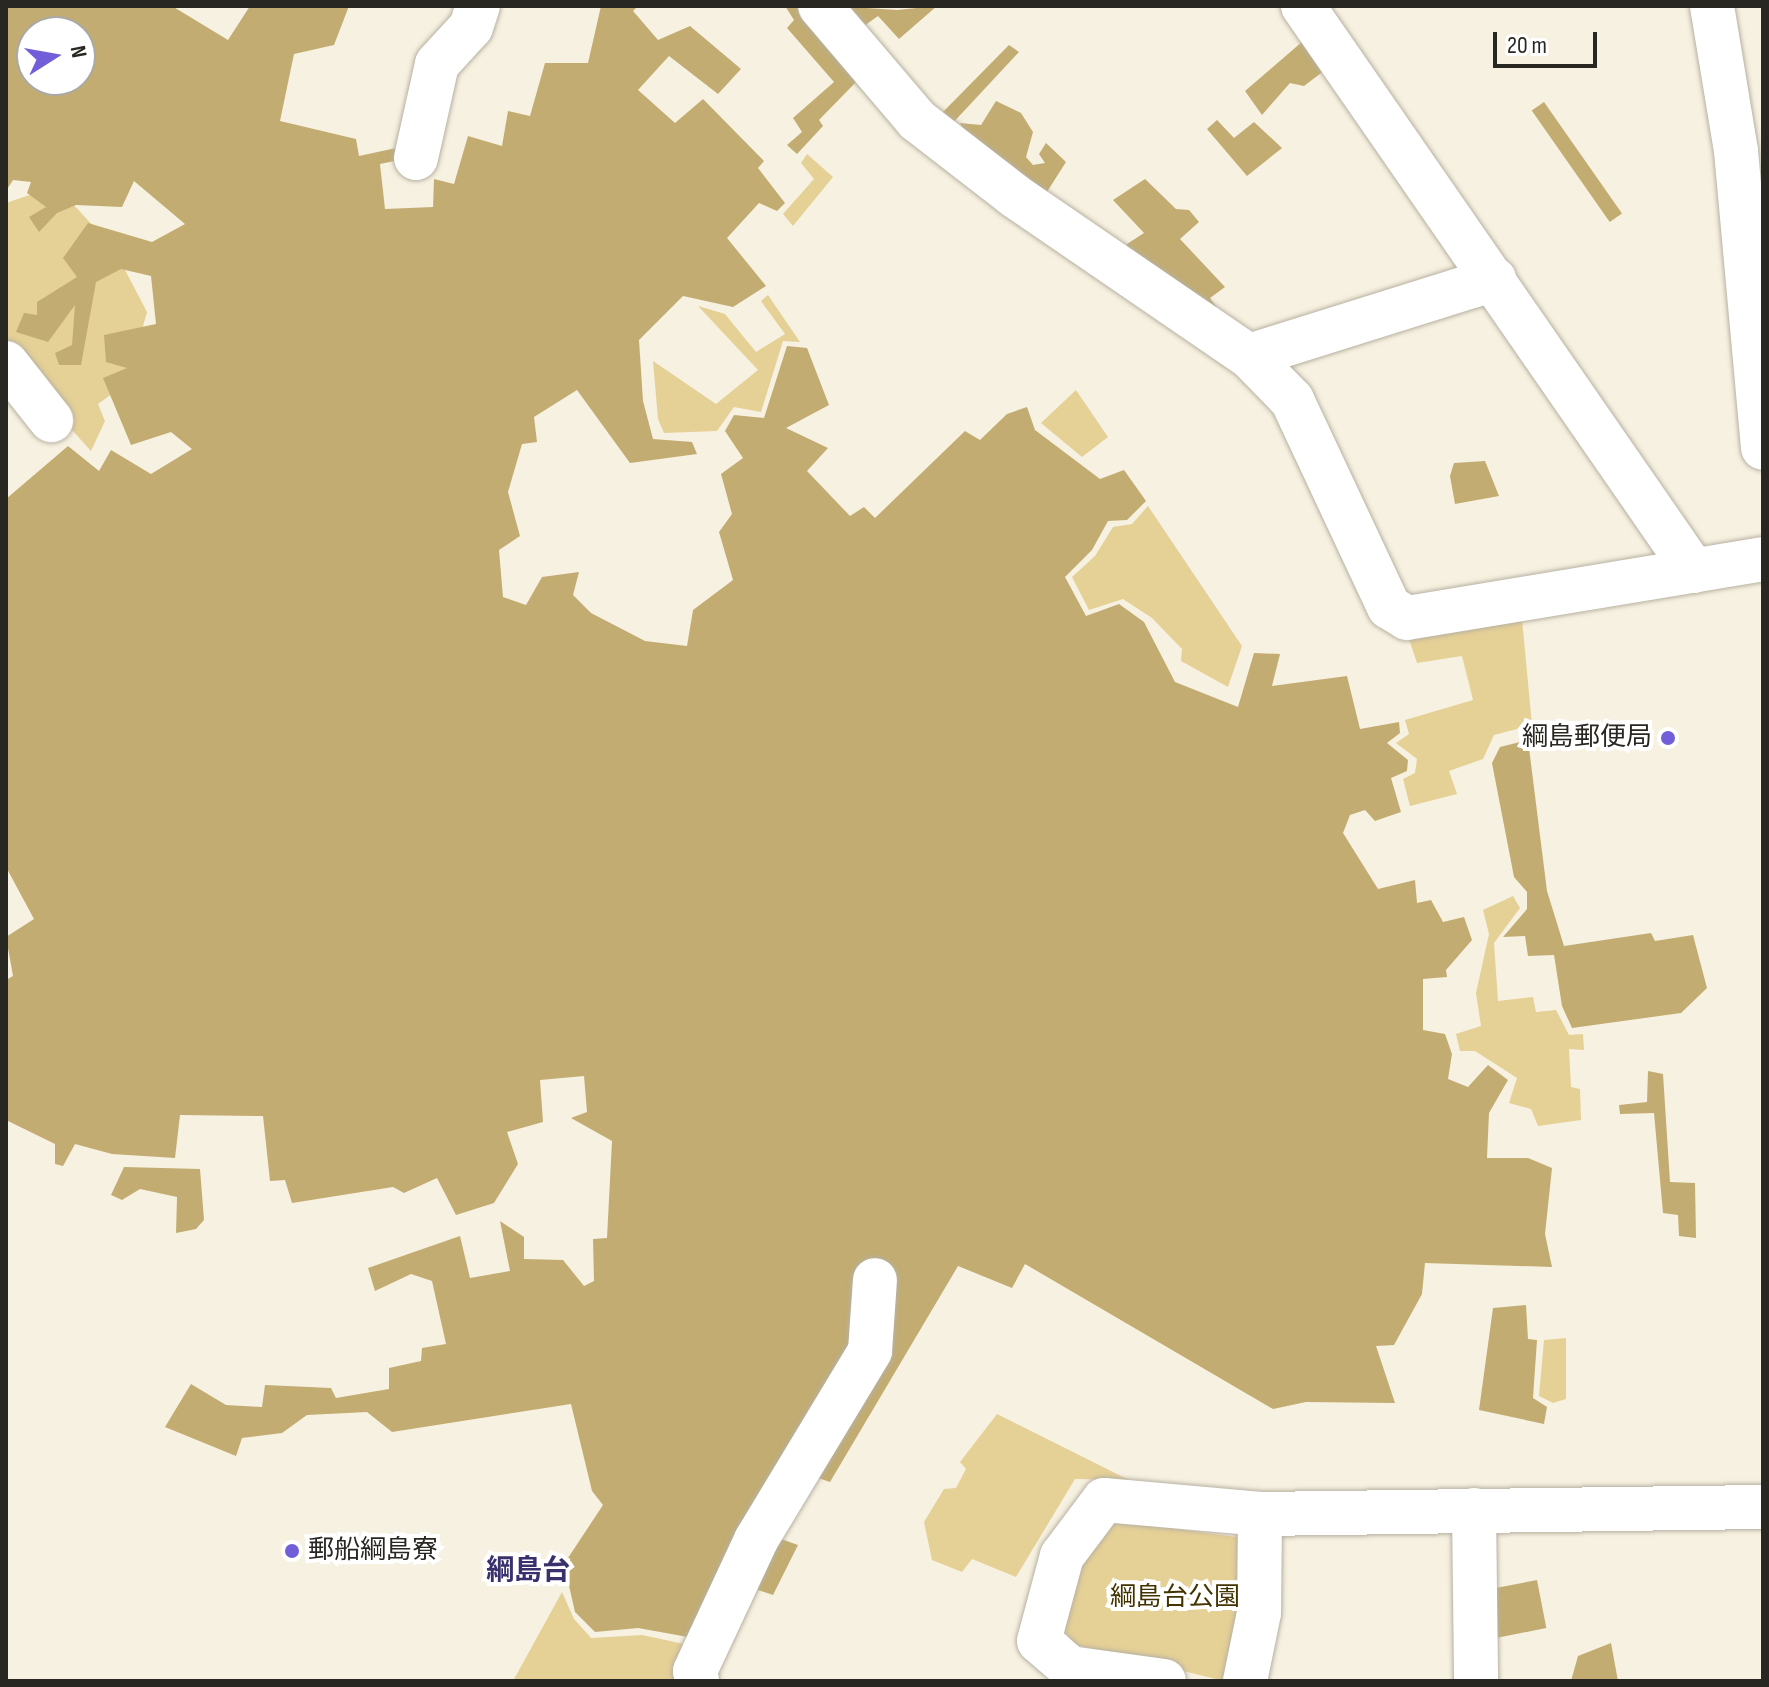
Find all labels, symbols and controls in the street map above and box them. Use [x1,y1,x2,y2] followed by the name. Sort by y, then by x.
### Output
[16,16,96,96] north arrow
[1497,16,1601,66] scale bar
[1507,31,1547,60] text: 20 m
[64,43,92,60] text: N
[1522,722,1652,754] place label: 綱島郵便局
[1659,729,1677,747] marker: 綱島郵便局
[308,1535,438,1567] place label: 郵船綱島寮
[283,1542,301,1560] marker: 郵船綱島寮
[486,1554,570,1588] district label: 綱島台
[1110,1582,1240,1614] park label: 綱島台公園

